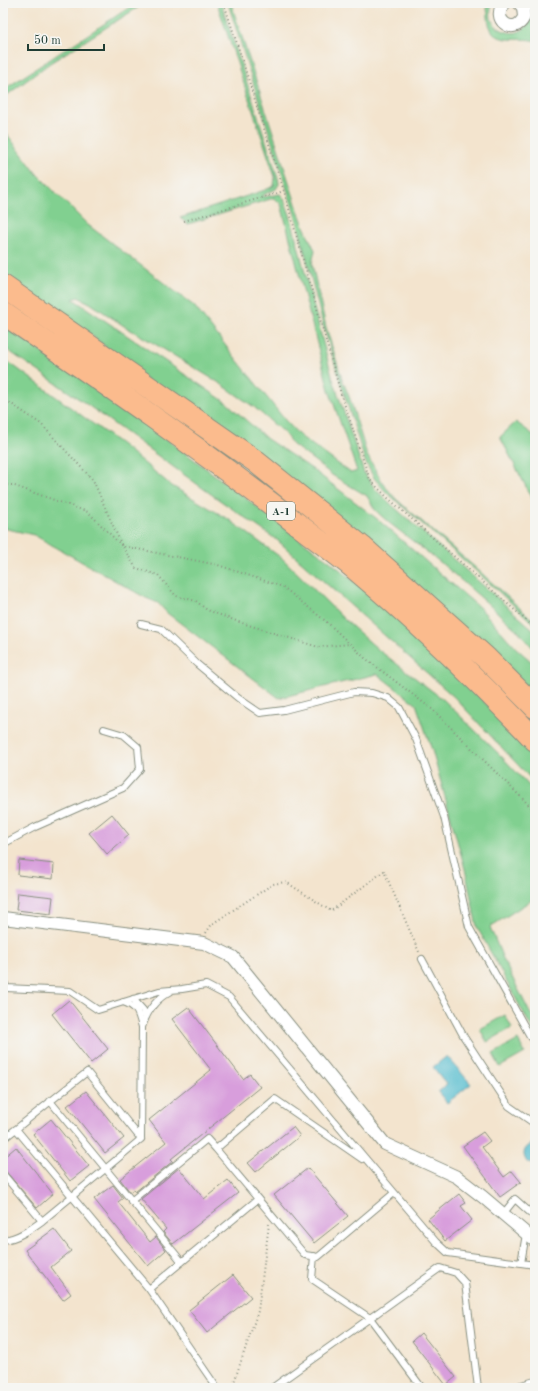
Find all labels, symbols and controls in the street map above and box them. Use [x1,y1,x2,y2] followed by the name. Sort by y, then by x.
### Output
[28,26,104,52] scale bar
[34,34,61,47] text: 50 m
[267,502,295,520] road number: A-1

